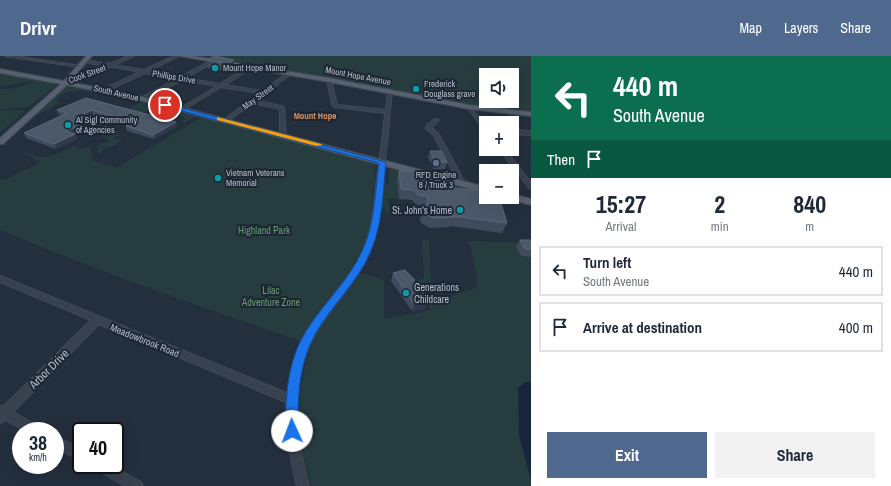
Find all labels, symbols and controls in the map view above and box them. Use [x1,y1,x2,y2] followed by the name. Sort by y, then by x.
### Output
[20,15,56,41] text: Drivr
[740,19,762,37] text: Map
[784,19,818,37] text: Layers
[840,19,871,37] text: Share
[67,62,107,86] street label: Cook Street
[223,62,287,74] place label: Mount Hope Manor
[210,63,220,73] marker: Mount Hope Manor
[324,64,392,88] street label: Mount Hope Avenue
[151,67,197,87] street label: Phillips Drive
[613,67,678,105] text: 440 m
[479,68,519,204] map controls
[479,68,519,108] button: sound
[547,72,599,124] icon: left
[424,78,475,100] place label: Frederick Douglass grave
[92,82,140,104] street label: South Avenue
[240,82,276,112] street label: May Street
[411,84,421,94] marker: Frederick Douglass grave
[148,88,182,122] pin
[154,94,176,116] icon: arrive
[613,103,705,128] text: South Avenue
[294,110,336,122] district label: Mount Hope
[75,114,137,136] place label: Al Sigl Community of Agencies
[479,116,519,156] button: +
[63,120,73,130] marker: Al Sigl Community of Agencies
[583,148,605,170] icon: arrive
[547,149,575,170] text: Then
[431,158,441,168] marker: RFD Engine 8 / Truck 3
[479,164,519,204] button: −
[226,167,285,189] place label: Vietnam Veterans Memorial
[416,169,456,191] place label: RFD Engine 8 / Truck 3
[213,173,223,183] marker: Vietnam Veterans Memorial
[596,188,646,220] text: 15:27
[714,188,725,220] text: 2
[793,188,826,220] text: 840
[392,204,452,217] place label: St. John's Home
[455,205,465,215] marker: St. John's Home
[606,218,636,235] text: Arrival
[711,218,729,235] text: min
[805,218,814,235] text: m
[238,224,291,237] park label: Highland Park
[583,252,631,273] text: Turn left
[549,260,571,282] icon: left
[839,261,873,282] text: 440 m
[583,273,649,290] text: South Avenue
[414,281,459,306] place label: Generations Childcare
[241,284,301,309] park label: Lilac Adventure Zone
[401,288,411,298] marker: Generations Childcare
[549,316,571,338] icon: arrive
[583,317,702,338] text: Arrive at destination
[839,317,873,338] text: 400 m
[108,321,181,360] street label: Meadowbrook Road
[25,346,72,393] street label: Arbor Drive
[271,410,313,452] position arrow
[72,422,124,474] speed limit sign: 40
[29,429,47,456] text: 38
[547,432,707,478] button: Exit
[715,432,875,478] button: Share
[29,451,47,464] text: km/h

